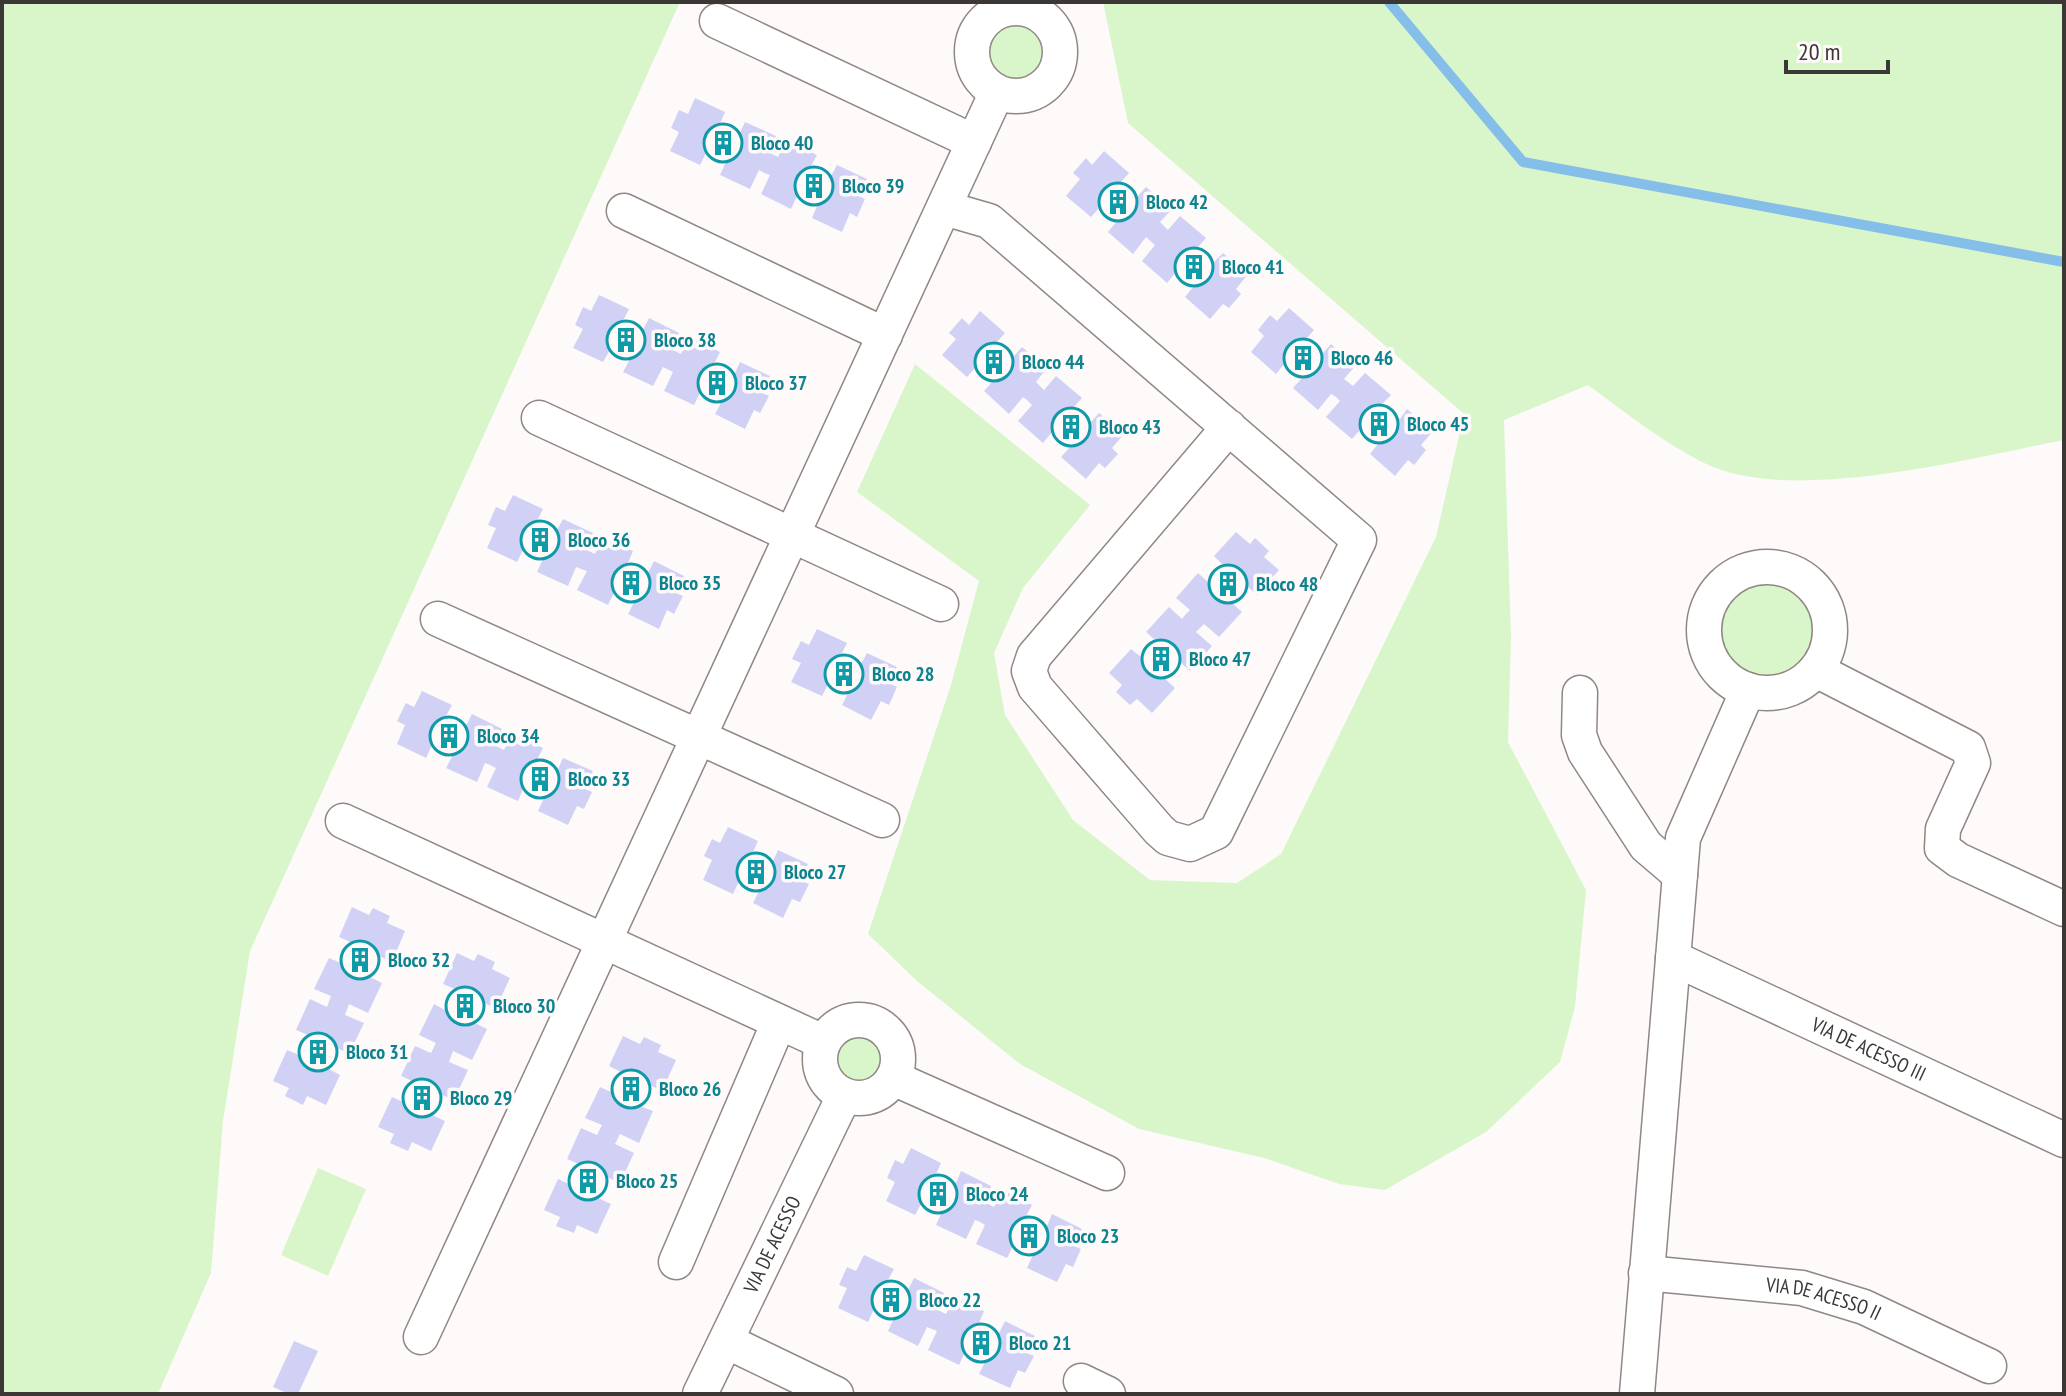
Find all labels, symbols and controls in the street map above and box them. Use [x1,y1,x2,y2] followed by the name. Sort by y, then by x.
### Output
[1786,24,1888,74] scale bar
[1798,36,1840,67] text: 20 m
[702,122,744,164] building icon: Bloco 40
[751,130,813,156] place label: Bloco 40
[793,165,835,207] building icon: Bloco 39
[842,173,904,199] place label: Bloco 39
[1097,181,1139,223] building icon: Bloco 42
[1146,189,1208,215] place label: Bloco 42
[1173,246,1215,288] building icon: Bloco 41
[1222,254,1284,280] place label: Bloco 41
[605,319,647,361] building icon: Bloco 38
[654,327,716,353] place label: Bloco 38
[1282,337,1324,379] building icon: Bloco 46
[973,341,1015,383] building icon: Bloco 44
[1331,345,1393,371] place label: Bloco 46
[1022,349,1085,375] place label: Bloco 44
[696,362,738,404] building icon: Bloco 37
[745,370,807,396] place label: Bloco 37
[1358,403,1400,445] building icon: Bloco 45
[1050,406,1092,448] building icon: Bloco 43
[1407,411,1469,437] place label: Bloco 45
[1099,414,1161,440] place label: Bloco 43
[519,519,561,561] building icon: Bloco 36
[568,527,630,553] place label: Bloco 36
[610,562,652,604] building icon: Bloco 35
[1207,563,1249,605] building icon: Bloco 48
[659,570,721,596] place label: Bloco 35
[1256,571,1318,597] place label: Bloco 48
[1140,638,1182,680] building icon: Bloco 47
[1189,646,1251,672] place label: Bloco 47
[823,653,865,695] building icon: Bloco 28
[872,661,934,687] place label: Bloco 28
[428,715,470,757] building icon: Bloco 34
[477,723,540,749] place label: Bloco 34
[519,758,561,800] building icon: Bloco 33
[568,766,630,792] place label: Bloco 33
[735,851,777,893] building icon: Bloco 27
[784,859,846,885] place label: Bloco 27
[339,939,381,981] building icon: Bloco 32
[388,947,450,973] place label: Bloco 32
[444,985,486,1027] building icon: Bloco 30
[493,993,555,1019] place label: Bloco 30
[1807,1011,1930,1087] street label: VIA DE ACESSO III
[297,1031,339,1073] building icon: Bloco 31
[346,1039,408,1065] place label: Bloco 31
[610,1068,652,1110] building icon: Bloco 26
[659,1076,721,1102] place label: Bloco 26
[401,1077,443,1119] building icon: Bloco 29
[450,1085,512,1111] place label: Bloco 29
[567,1160,609,1202] building icon: Bloco 25
[616,1168,678,1194] place label: Bloco 25
[917,1173,959,1215] building icon: Bloco 24
[966,1181,1029,1207] place label: Bloco 24
[737,1192,807,1298] street label: VIA DE ACESSO
[1008,1215,1050,1257] building icon: Bloco 23
[1057,1223,1119,1249] place label: Bloco 23
[1764,1272,1885,1326] street label: VIA DE ACESSO II
[870,1279,912,1321] building icon: Bloco 22
[919,1287,981,1313] place label: Bloco 22
[960,1322,1002,1364] building icon: Bloco 21
[1009,1330,1071,1356] place label: Bloco 21

